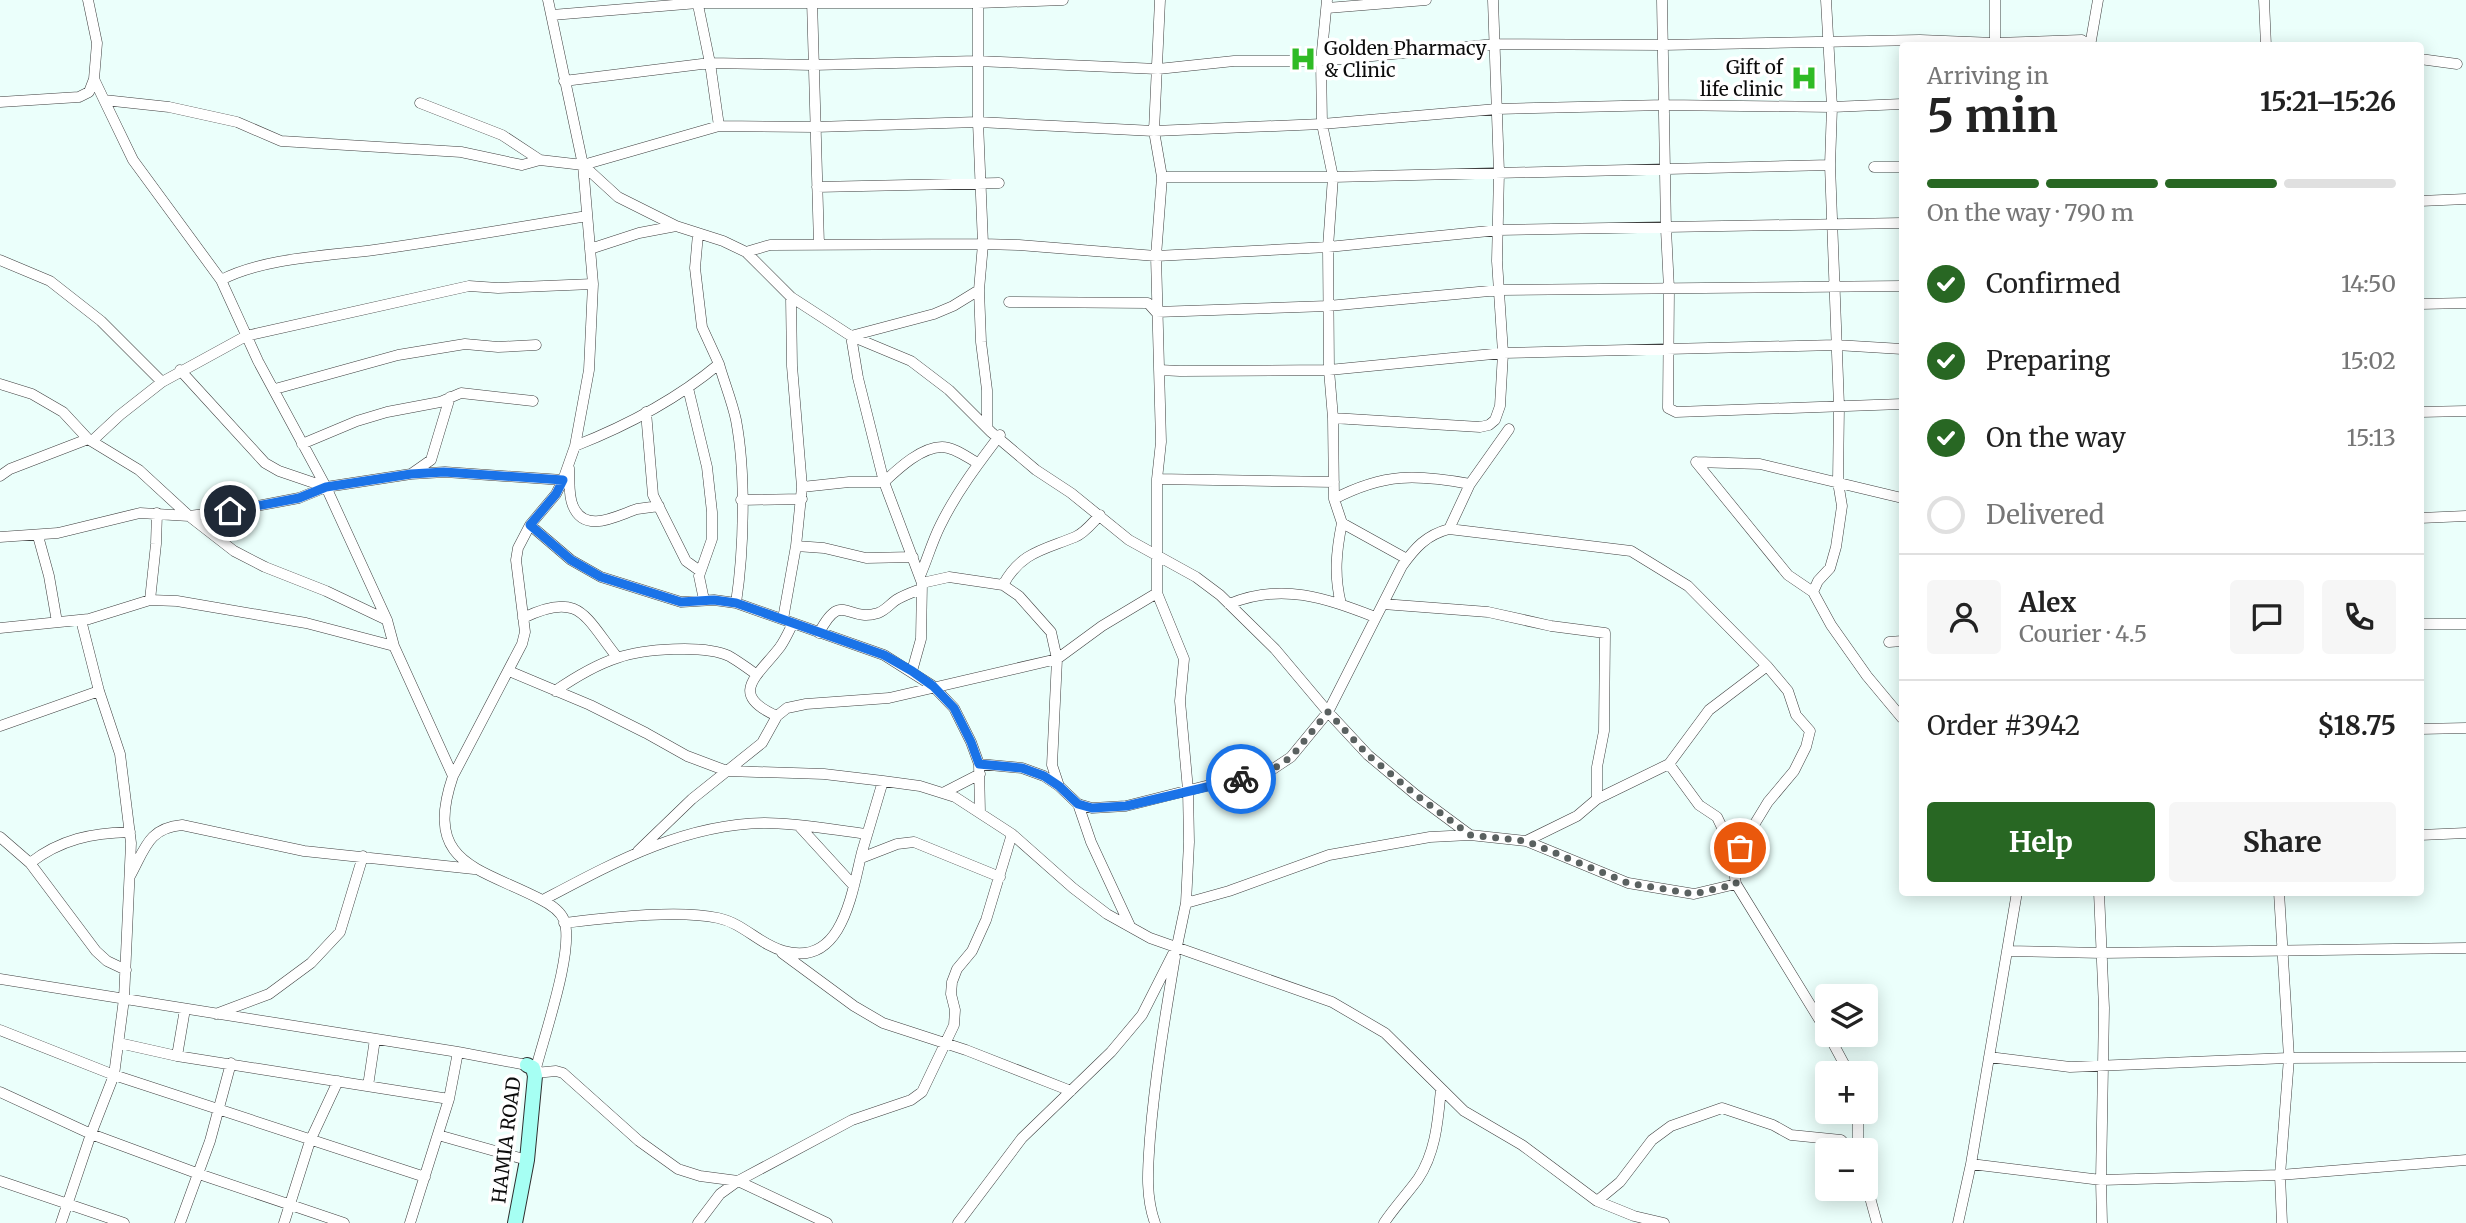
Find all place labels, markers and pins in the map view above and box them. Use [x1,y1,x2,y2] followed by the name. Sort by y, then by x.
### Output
[1324,36,1487,82] place label: Golden Pharmacy & Clinic
[1288,44,1318,74] hospital icon: Golden Pharmacy & Clinic
[1700,55,1784,101] place label: Gift of life clinic
[1789,63,1819,93] hospital icon: Gift of life clinic
[200,481,260,541] pin
[1710,818,1770,878] pin

